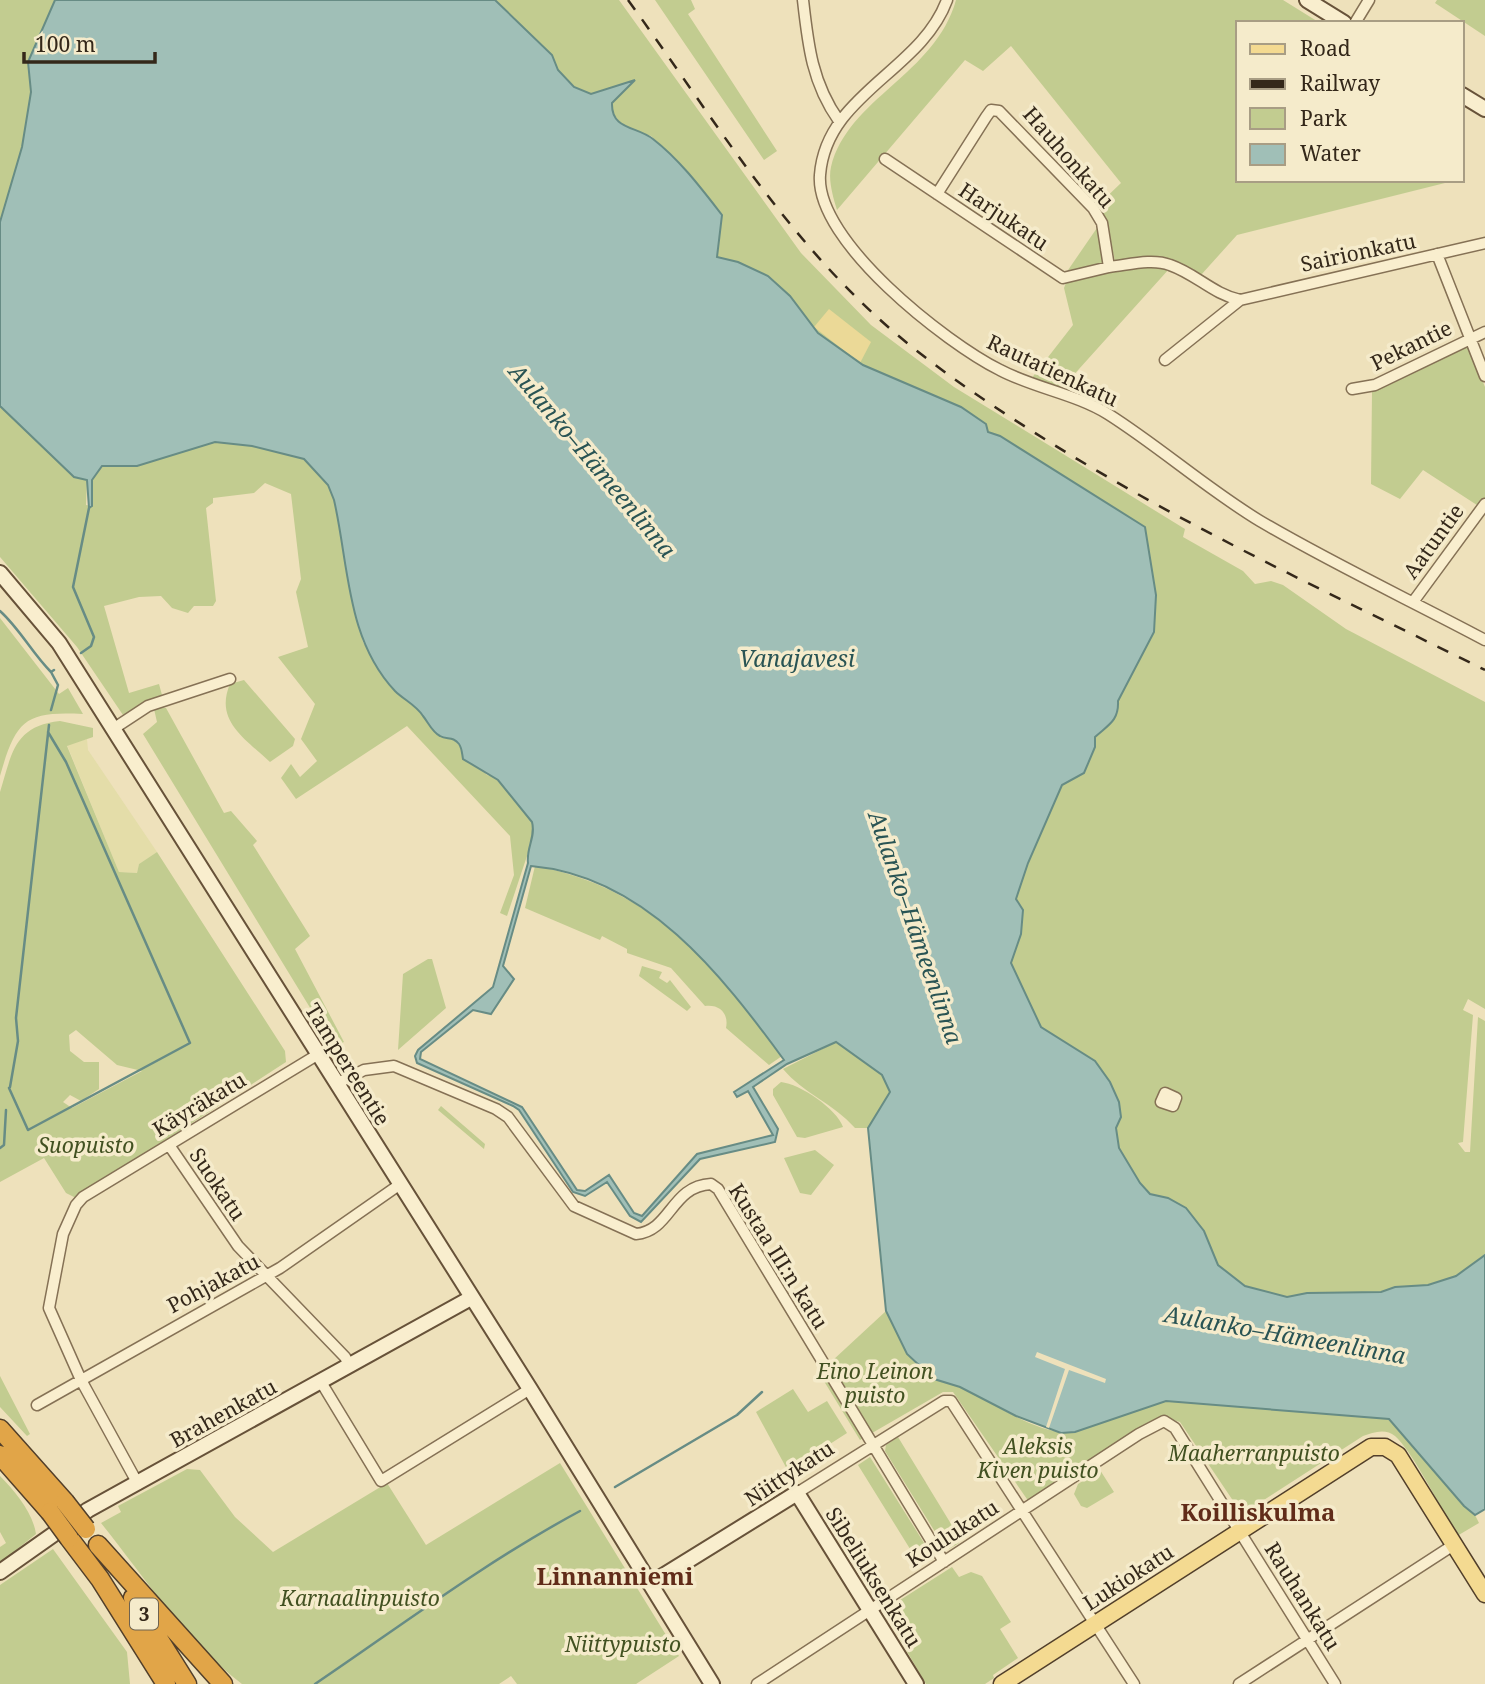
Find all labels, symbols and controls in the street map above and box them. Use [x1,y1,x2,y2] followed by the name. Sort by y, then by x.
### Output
[24,21,156,65] scale bar
[1236,21,1464,182] legend
[35,30,96,58] text: 100 m
[1300,34,1351,62] text: Road
[1300,69,1380,97] text: Railway
[1017,100,1121,214] street label: Hauhonkatu
[1300,104,1347,132] text: Park
[1300,139,1361,167] text: Water
[954,176,1054,256] street label: Harjukatu
[1298,226,1418,278] street label: Sairionkatu
[1366,313,1456,377] street label: Pekantie
[983,327,1123,413] street label: Rautatienkatu
[501,355,684,564] water label: Aulanko–Hämeenlinna
[1396,498,1470,584] street label: Aatuntie
[739,642,855,674] water label: Vanajavesi
[860,804,971,1048] water label: Aulanko–Hämeenlinna
[299,998,397,1130] street label: Tampereentie
[147,1065,251,1143] street label: Käyräkatu
[38,1131,134,1159] park label: Suopuisto
[184,1142,252,1226] street label: Suokatu
[723,1178,835,1334] street label: Kustaa III:n katu
[162,1247,264,1319] street label: Pohjakatu
[1160,1297,1409,1371] water label: Aulanko–Hämeenlinna
[816,1357,934,1409] park label: Eino Leinon puisto
[165,1372,281,1454] street label: Brahenkatu
[976,1432,1099,1484] park label: Aleksis Kiven puisto
[739,1434,839,1512] street label: Niittykatu
[1167,1439,1340,1467] park label: Maaherranpuisto
[901,1493,1003,1573] street label: Koulukatu
[1180,1495,1336,1528] district label: Koilliskulma
[820,1502,928,1652] street label: Sibeliuksenkatu
[1077,1537,1179,1617] street label: Lukiokatu
[1259,1537,1347,1655] street label: Rauhankatu
[537,1559,694,1592] district label: Linnanniemi
[279,1584,440,1612] park label: Karnaalinpuisto
[130,1598,158,1630] road number: 3
[564,1630,681,1658] park label: Niittypuisto

